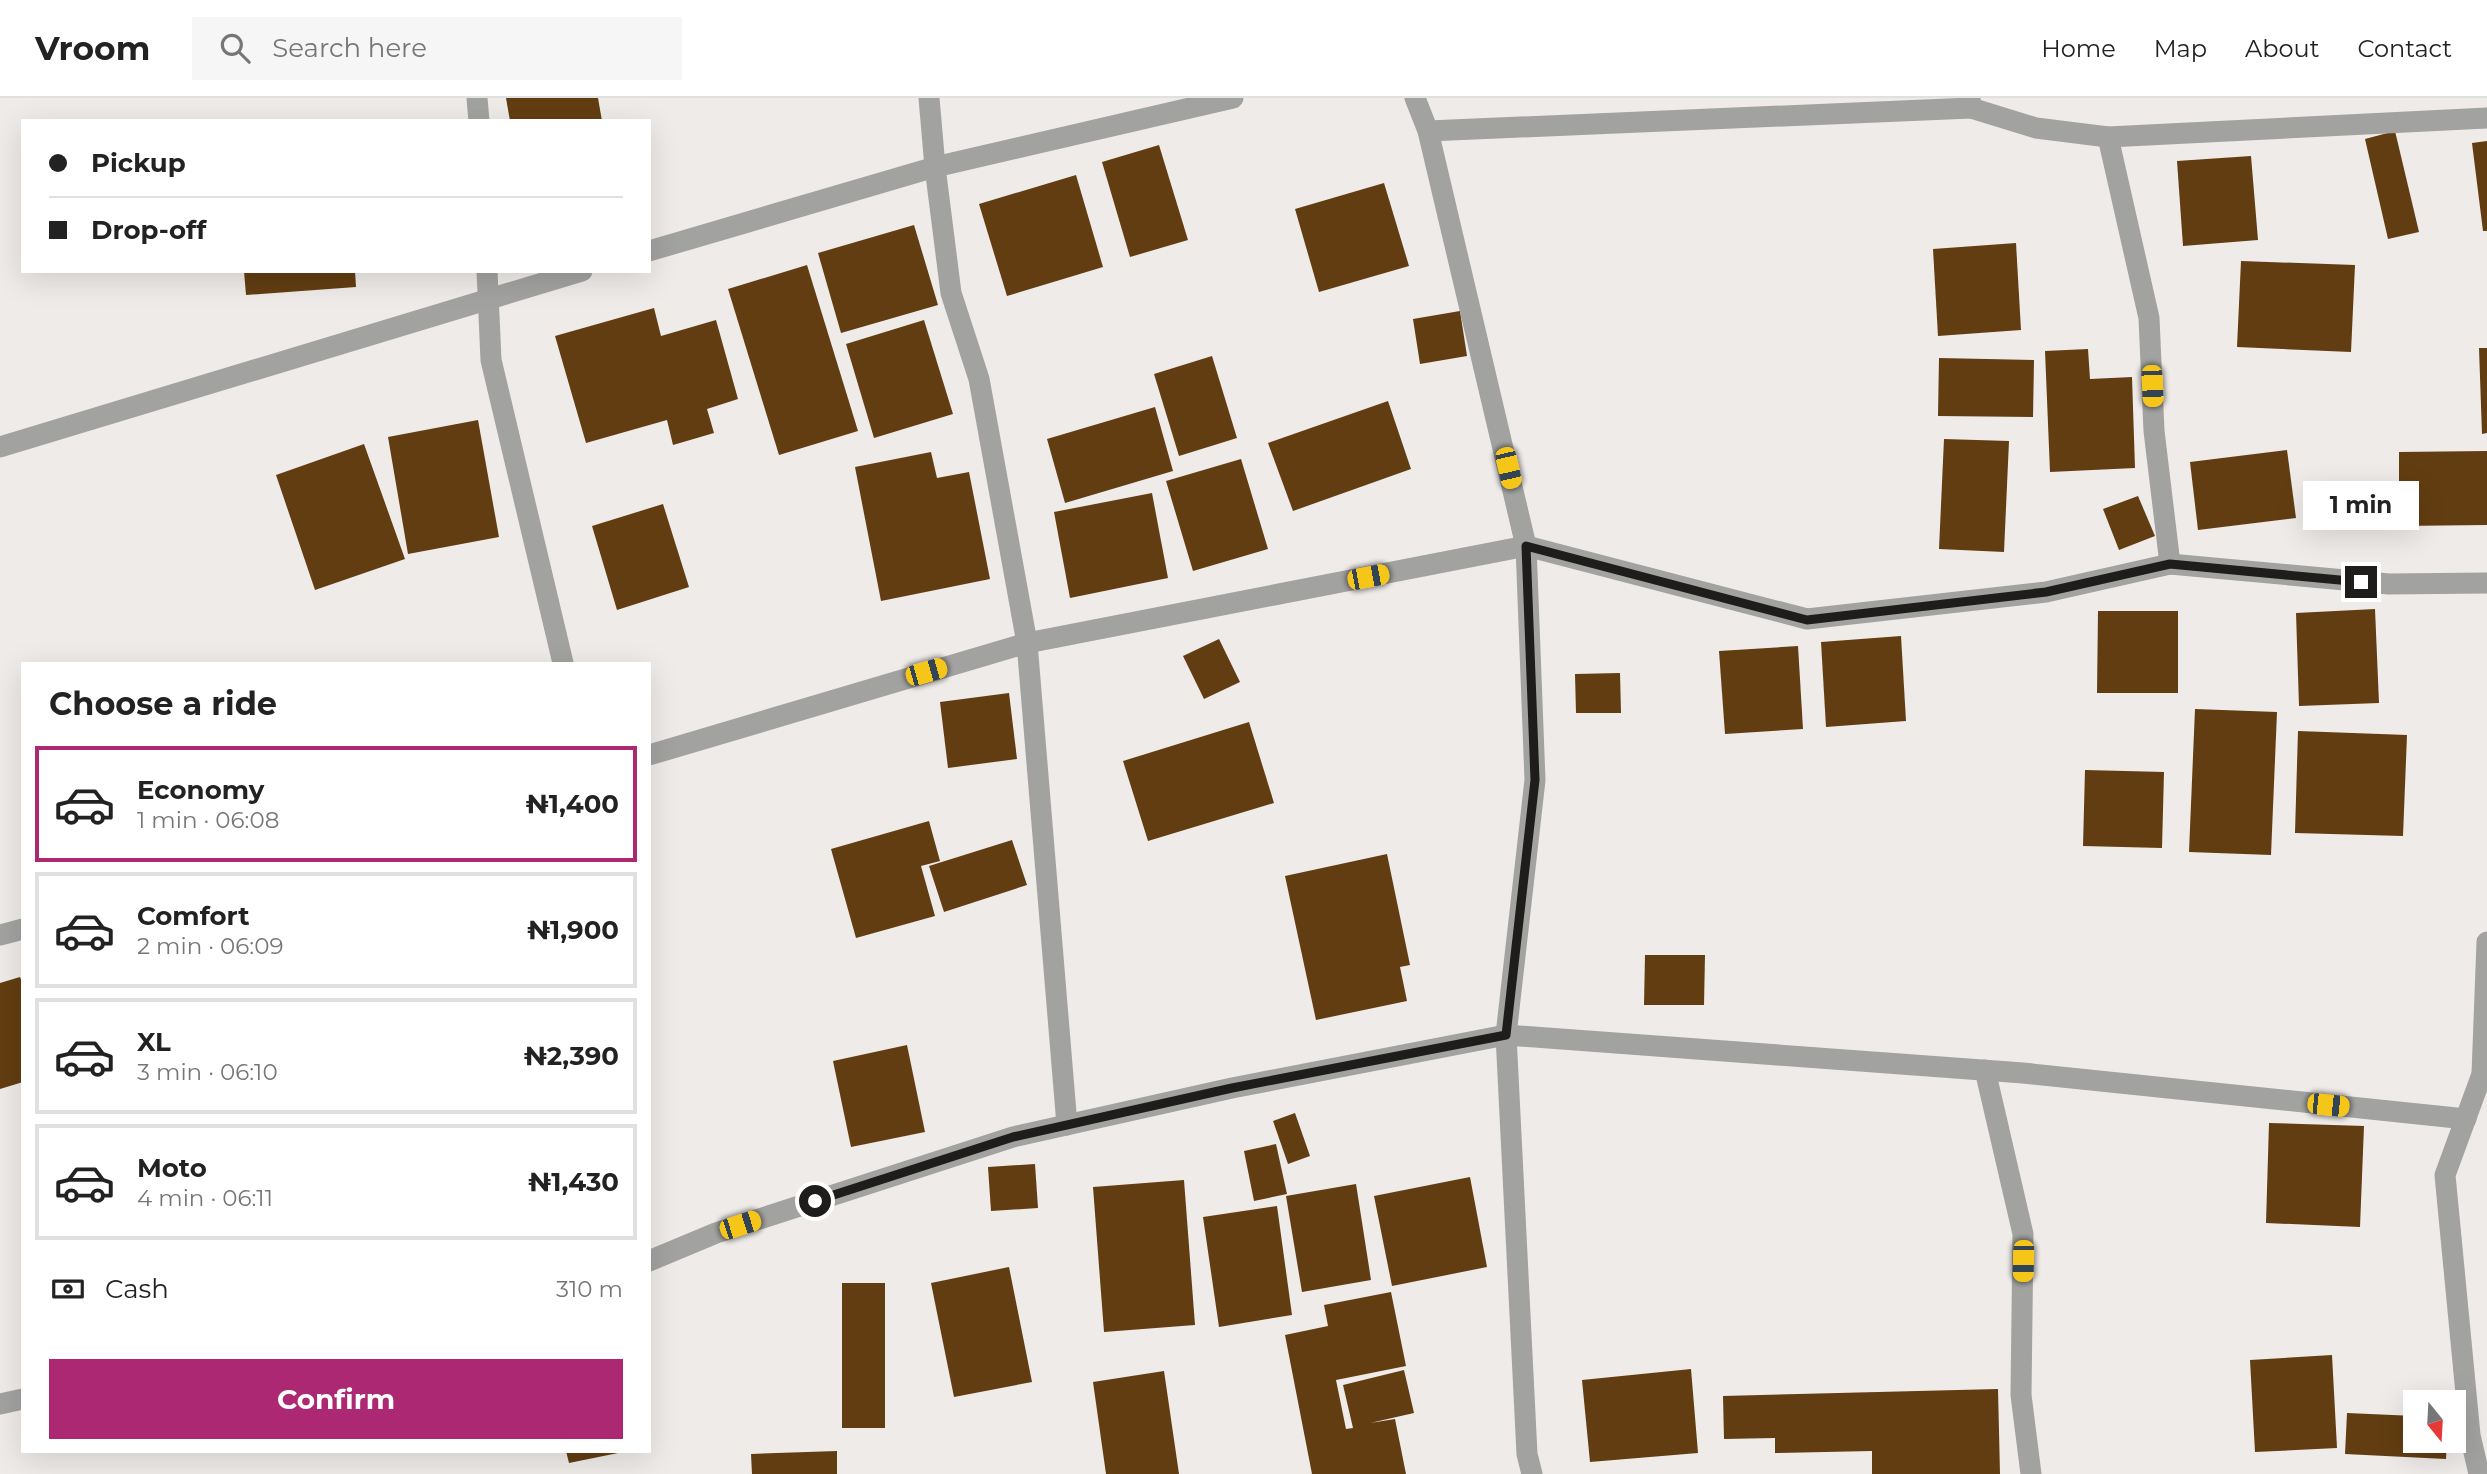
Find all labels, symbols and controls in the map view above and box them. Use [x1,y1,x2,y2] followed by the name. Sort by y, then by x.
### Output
[192,17,682,80] search box
[35,28,150,68] text: Vroom
[216,29,254,67] icon: search
[272,32,427,64] text: Search here
[2041,34,2116,63] text: Home
[2154,34,2207,63] text: Map
[2245,34,2319,63] text: About
[2357,34,2452,63] text: Contact
[91,147,186,179] text: Pickup
[91,214,206,246] text: Drop-off
[2141,364,2164,408] car
[1494,445,1523,491] car
[2303,480,2419,530] callout: 1 min
[2330,491,2392,519] text: 1 min
[1346,563,1391,591] car
[2345,566,2377,598] route end
[903,656,950,688] car
[49,684,277,723] text: Choose a ride
[53,773,116,836] icon: car
[137,774,264,806] text: Economy
[525,788,619,820] text: ₦1,400
[137,806,279,834] text: 1 min · 06:08
[53,899,116,962] icon: car
[137,900,249,932] text: Comfort
[527,914,619,946] text: ₦1,900
[137,932,283,960] text: 2 min · 06:09
[53,1025,116,1088] icon: car
[137,1026,171,1058] text: XL
[523,1040,619,1072] text: ₦2,390
[137,1058,278,1086] text: 3 min · 06:10
[2307,1092,2350,1118] car
[53,1151,116,1214] icon: car
[137,1152,207,1184] text: Moto
[528,1166,619,1198] text: ₦1,430
[137,1184,273,1212] text: 4 min · 06:11
[799,1185,831,1217] route start
[717,1209,764,1241] car
[2013,1240,2034,1282] car
[49,1270,87,1308] icon: cash
[105,1273,169,1305] text: Cash
[556,1275,623,1303] text: 310 m
[49,1359,623,1439] button: Confirm
[2403,1390,2466,1452] north arrow
[2403,1390,2466,1453] map controls

